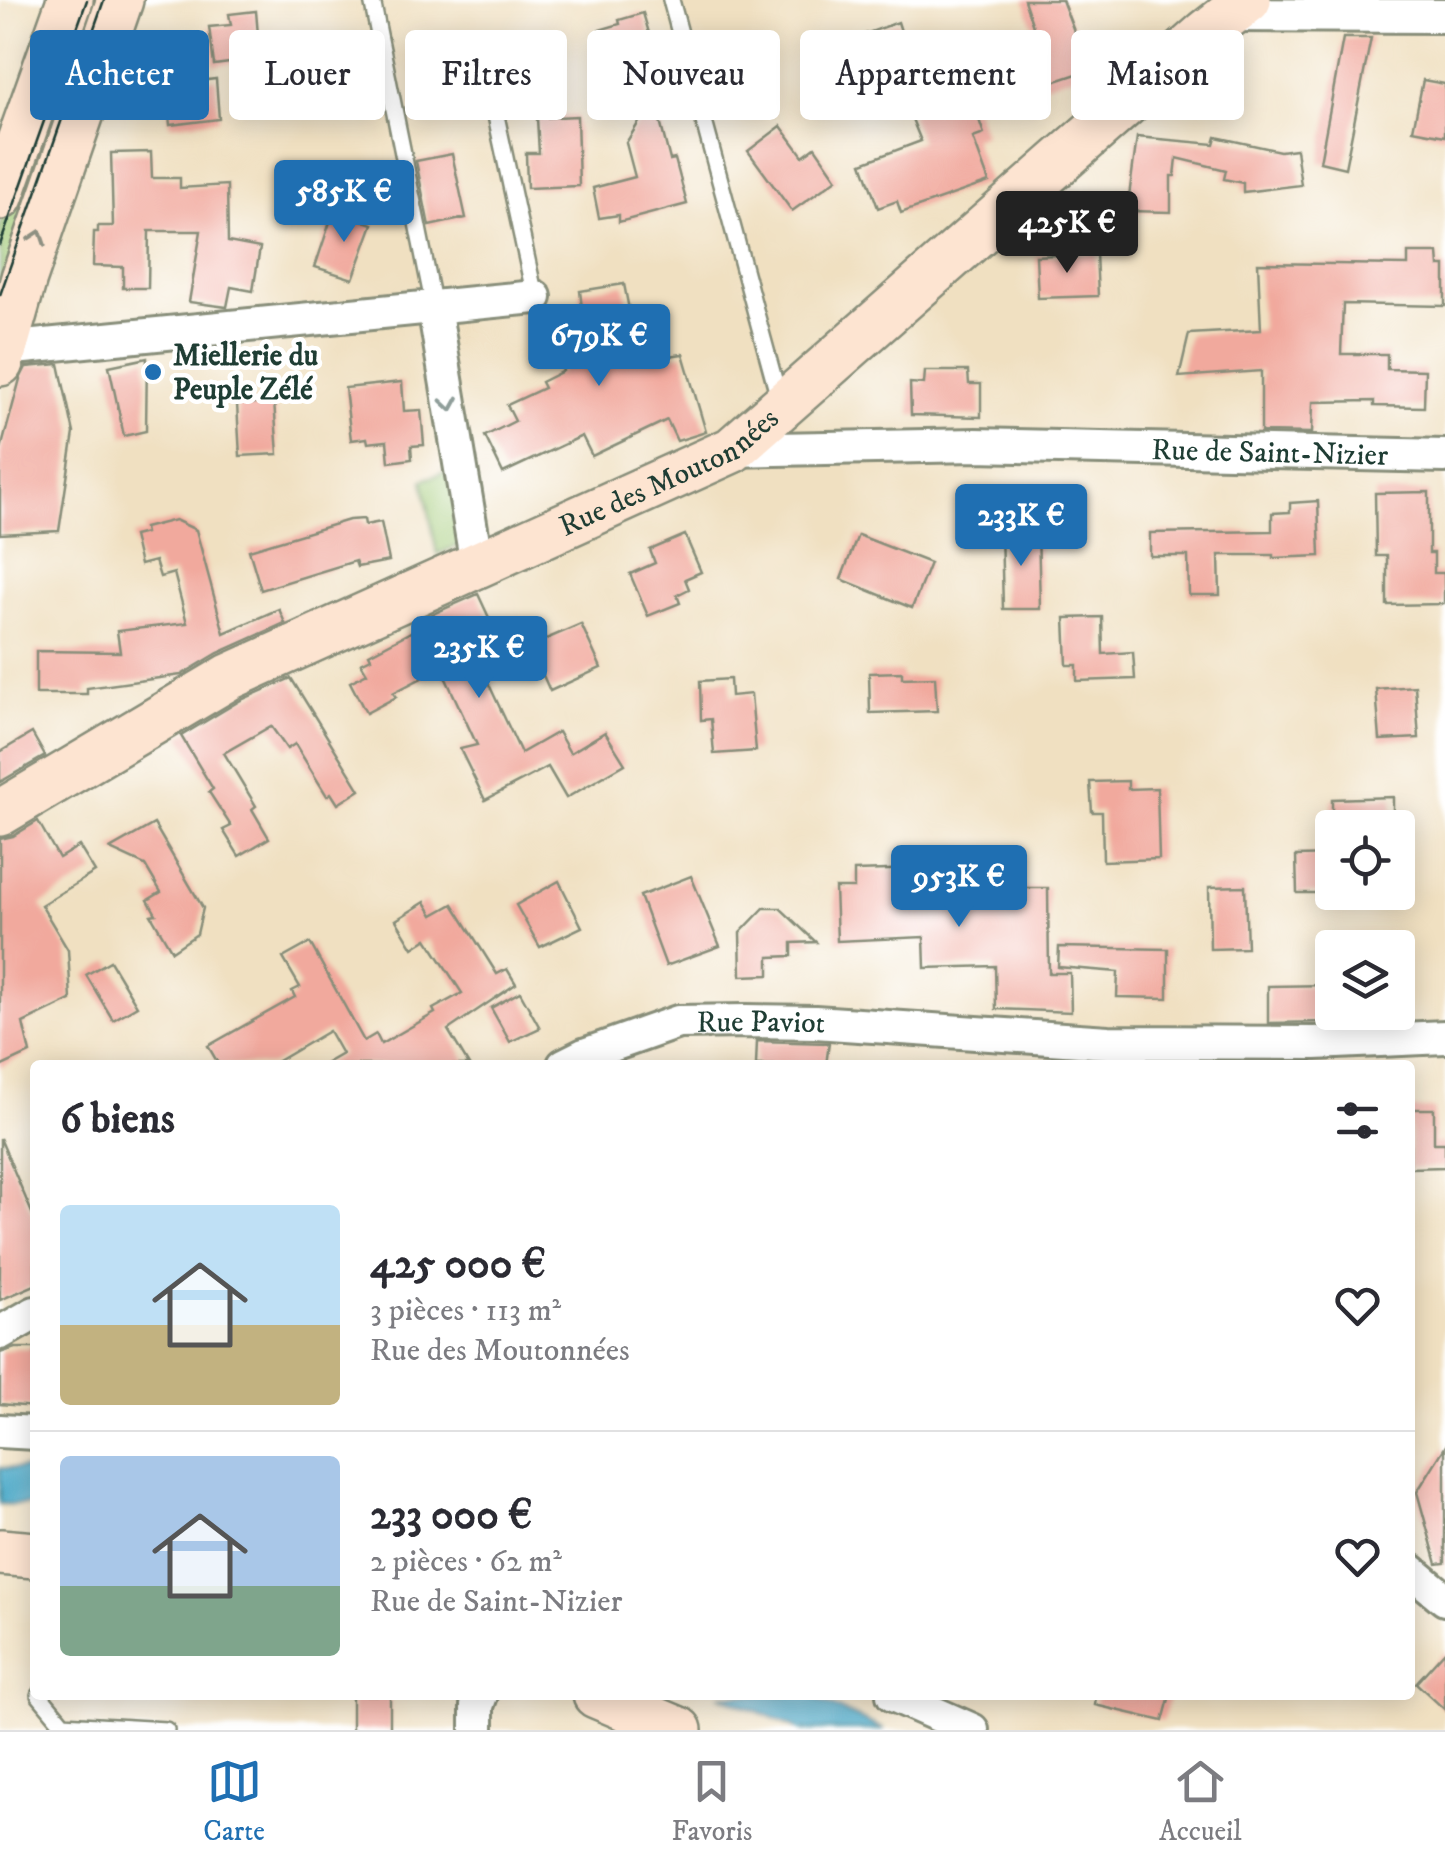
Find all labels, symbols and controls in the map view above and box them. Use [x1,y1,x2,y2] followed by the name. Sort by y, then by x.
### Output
[30,30,209,120] chip: Acheter
[229,30,385,120] chip: Louer
[405,30,567,120] chip: Filtres
[587,30,780,120] chip: Nouveau
[800,30,1051,120] chip: Appartement
[1071,30,1244,120] chip: Maison
[263,160,425,245] pin: 585K €
[296,172,392,212] text: 585K €
[986,191,1148,276] pin: 425K €
[1018,203,1116,243] text: 425K €
[26,229,47,246] one-way arrow
[518,304,680,389] pin: 679K €
[550,316,648,356] text: 679K €
[173,338,318,409] place label: Miellerie du Peuple Zélé
[142,361,164,383] marker: Miellerie du Peuple Zélé
[438,395,459,412] one-way arrow
[554,401,787,546] street label: Rue des Moutonnées
[1151,432,1389,475] street label: Rue de Saint-Nizier
[940,484,1102,569] pin: 233K €
[977,496,1065,536] text: 233K €
[398,616,560,701] pin: 235K €
[433,628,525,668] text: 235K €
[1315,810,1415,1030] map controls
[1315,810,1415,910] button: locate
[878,845,1040,930] pin: 953K €
[913,857,1005,897] text: 953K €
[1315,930,1415,1030] button: layers
[696,1004,826,1043] street label: Rue Paviot
[1330,1093,1385,1148] icon: filters
[60,1094,175,1146] text: 6 biens
[370,1239,546,1291] text: 425 000 €
[140,1245,260,1365] icon: home
[1330,1278,1385,1333] icon: heart
[370,1291,561,1331] text: 3 pièces · 113 m²
[370,1331,630,1371] text: Rue des Moutonnées
[370,1490,532,1542] text: 233 000 €
[140,1496,260,1616] icon: home
[1330,1529,1385,1584] icon: heart
[370,1542,562,1582] text: 2 pièces · 62 m²
[370,1582,622,1622] text: Rue de Saint-Nizier
[203,1754,265,1849] tab: Carte
[671,1754,752,1849] tab: Favoris
[1159,1754,1242,1849] tab: Accueil

